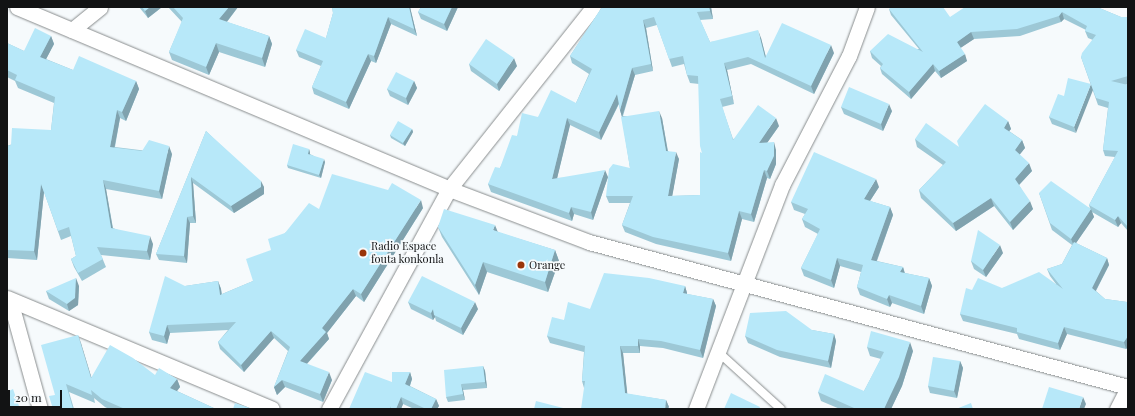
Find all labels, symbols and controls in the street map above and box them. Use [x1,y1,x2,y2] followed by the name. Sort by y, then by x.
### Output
[371,240,444,266] place label: Radio Espace fouta konkonla
[358,248,368,258] marker: Radio Espace fouta konkonla
[529,258,565,272] place label: Orange
[516,260,526,270] marker: Orange
[10,382,64,408] scale bar
[15,389,42,405] text: 20 m

